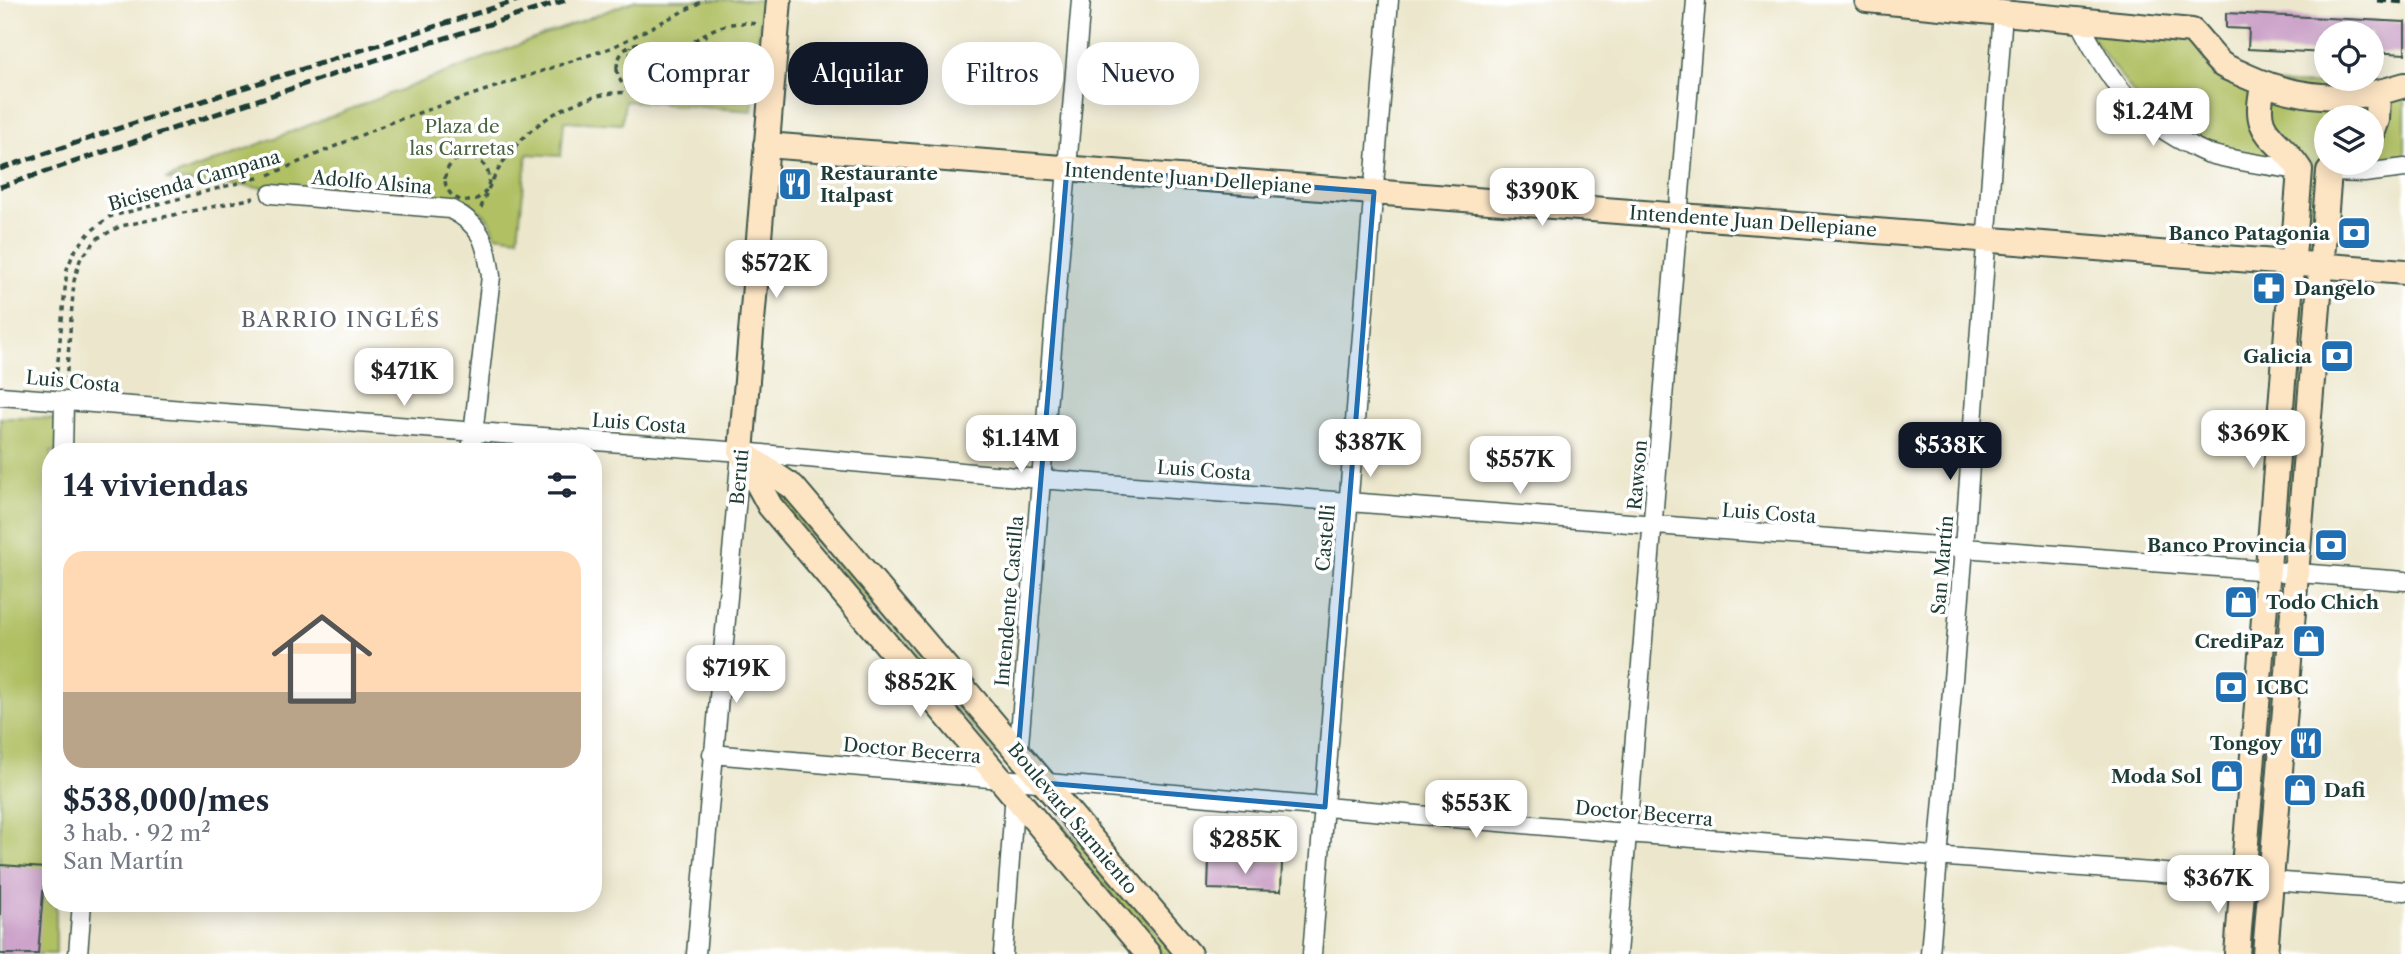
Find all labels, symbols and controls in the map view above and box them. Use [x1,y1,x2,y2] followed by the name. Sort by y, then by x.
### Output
[2314,21,2384,175] map controls
[2314,21,2384,91] button: locate
[623,42,774,105] chip: Comprar
[788,42,928,105] chip: Alquilar
[942,42,1063,105] chip: Filtros
[1077,42,1199,105] chip: Nuevo
[2096,88,2210,148] pin: $1.24M
[2112,97,2194,125] text: $1.24M
[2314,105,2384,175] button: layers
[409,115,515,160] park label: Plaza de las Carretas
[105,145,283,216] street label: Bicisenda Campana
[1063,158,1313,199] street label: Intendente Juan Dellepiane
[820,162,938,207] place label: Restaurante Italpast
[776,165,814,203] restaurant icon: Restaurante Italpast
[310,166,433,199] street label: Adolfo Alsina
[1493,168,1591,228] pin: $390K
[1506,177,1578,205] text: $390K
[1628,201,1878,242] street label: Intendente Juan Dellepiane
[2335,214,2373,252] bank icon: Banco Patagonia
[2169,222,2331,245] place label: Banco Patagonia
[727,240,825,300] pin: $572K
[741,249,811,277] text: $572K
[2250,269,2288,307] pharmacy icon: Dangelo
[2294,277,2375,300] place label: Dangelo
[241,307,441,332] district label: BARRIO INGLÉS
[2318,337,2356,375] bank icon: Galicia
[2243,345,2313,368] place label: Galicia
[355,348,453,408] pin: $471K
[370,357,438,385] text: $471K
[25,366,121,397] street label: Luis Costa
[591,409,687,438] street label: Luis Costa
[2204,410,2302,470] pin: $369K
[964,416,1078,475] pin: $1.14M
[2217,419,2289,447] text: $369K
[1321,420,1419,479] pin: $387K
[1901,422,1999,482] pin: $538K
[982,424,1060,452] text: $1.14M
[1335,428,1405,456] text: $387K
[1914,431,1986,459] text: $538K
[1471,436,1569,496] pin: $557K
[1623,439,1652,511] street label: Rawson
[1486,445,1554,473] text: $557K
[726,448,753,506] street label: Beruti
[1156,456,1252,485] street label: Luis Costa
[543,466,581,504] icon: filters
[63,467,249,504] text: 14 viviendas
[1721,499,1817,528] street label: Luis Costa
[1311,503,1340,573] street label: Castelli
[1927,514,1958,616] street label: San Martín
[991,515,1028,687] street label: Intendente Castilla
[2312,526,2350,564] bank icon: Banco Provincia
[2147,534,2307,557] place label: Banco Provincia
[2222,583,2260,621] shop icon: Todo Chich
[2266,591,2379,614] place label: Todo Chich
[259,596,385,722] icon: home
[2290,622,2328,660] shop icon: CrediPaz
[2194,630,2284,653] place label: CrediPaz
[687,646,785,705] pin: $719K
[702,654,770,682] text: $719K
[871,660,969,719] pin: $852K
[884,668,956,696] text: $852K
[2212,668,2250,706] bank icon: ICBC
[2256,676,2308,699] place label: ICBC
[2287,724,2325,762] restaurant icon: Tongoy
[2210,732,2283,755] place label: Tongoy
[842,733,982,768] street label: Doctor Becerra
[1003,738,1143,899] street label: Boulevard Sarmiento
[2208,757,2246,795] shop icon: Moda Sol
[2111,765,2202,788] place label: Moda Sol
[2281,771,2319,809] shop icon: Dafi
[2324,779,2365,802] place label: Dafi
[1427,780,1525,840] pin: $553K
[63,782,269,819] text: $538,000/mes
[1441,789,1511,817] text: $553K
[1574,796,1714,831] street label: Doctor Becerra
[1196,816,1294,876] pin: $285K
[63,819,211,847] text: 3 hab. · 92 m²
[1209,825,1281,853] text: $285K
[63,847,184,875] text: San Martín
[2169,856,2267,915] pin: $367K
[2183,864,2253,892] text: $367K

